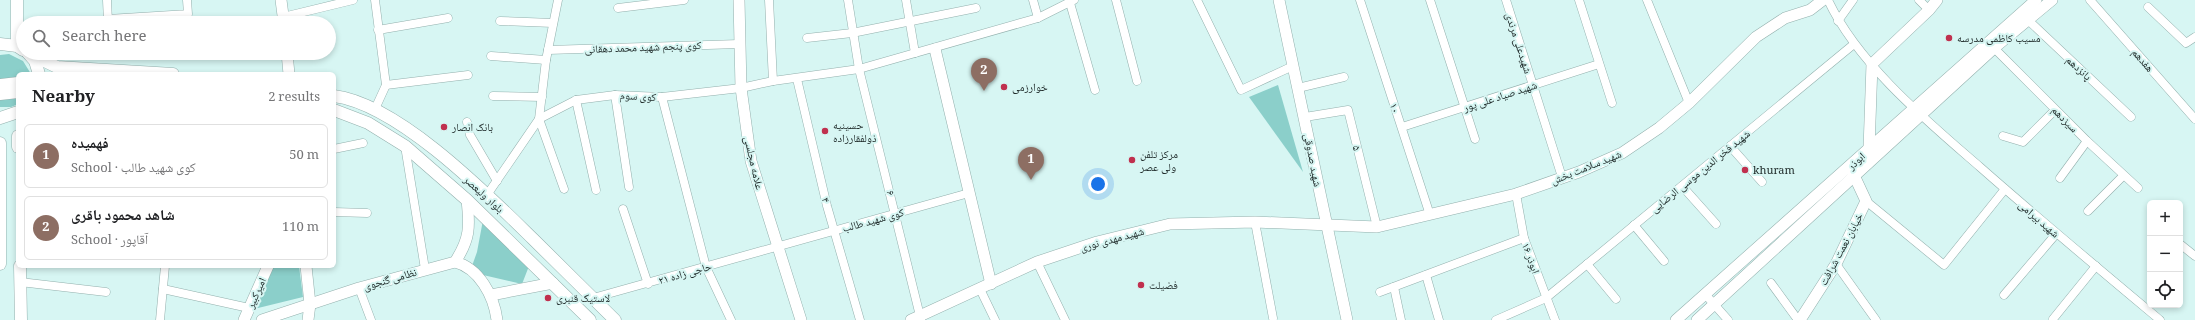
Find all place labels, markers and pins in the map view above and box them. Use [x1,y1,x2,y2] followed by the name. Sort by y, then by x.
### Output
[1957,30,2041,49] place label: مسیب کاظمی مدرسه
[1944,33,1954,43] marker: مسیب کاظمی مدرسه
[971,58,997,91] pin: 2
[1012,79,1048,98] place label: خوارزمی
[999,82,1009,92] marker: خوارزمی
[833,117,877,149] place label: حسینیه ذولفقارزاده
[451,119,493,138] place label: بانک انصار
[439,122,449,132] marker: بانک انصار
[820,126,830,136] marker: حسینیه ذولفقارزاده
[1139,146,1178,178] place label: مرکز تلفن ولی عصر
[1018,147,1044,180] pin: 1
[1127,155,1137,165] marker: مرکز تلفن ولی عصر
[1753,162,1796,181] place label: khuram
[1740,165,1750,175] marker: khuram
[1149,277,1178,296] place label: فضیلت
[1136,280,1146,290] marker: فضیلت
[556,290,610,309] place label: لاستیک قنبری
[543,293,553,303] marker: لاستیک قنبری

